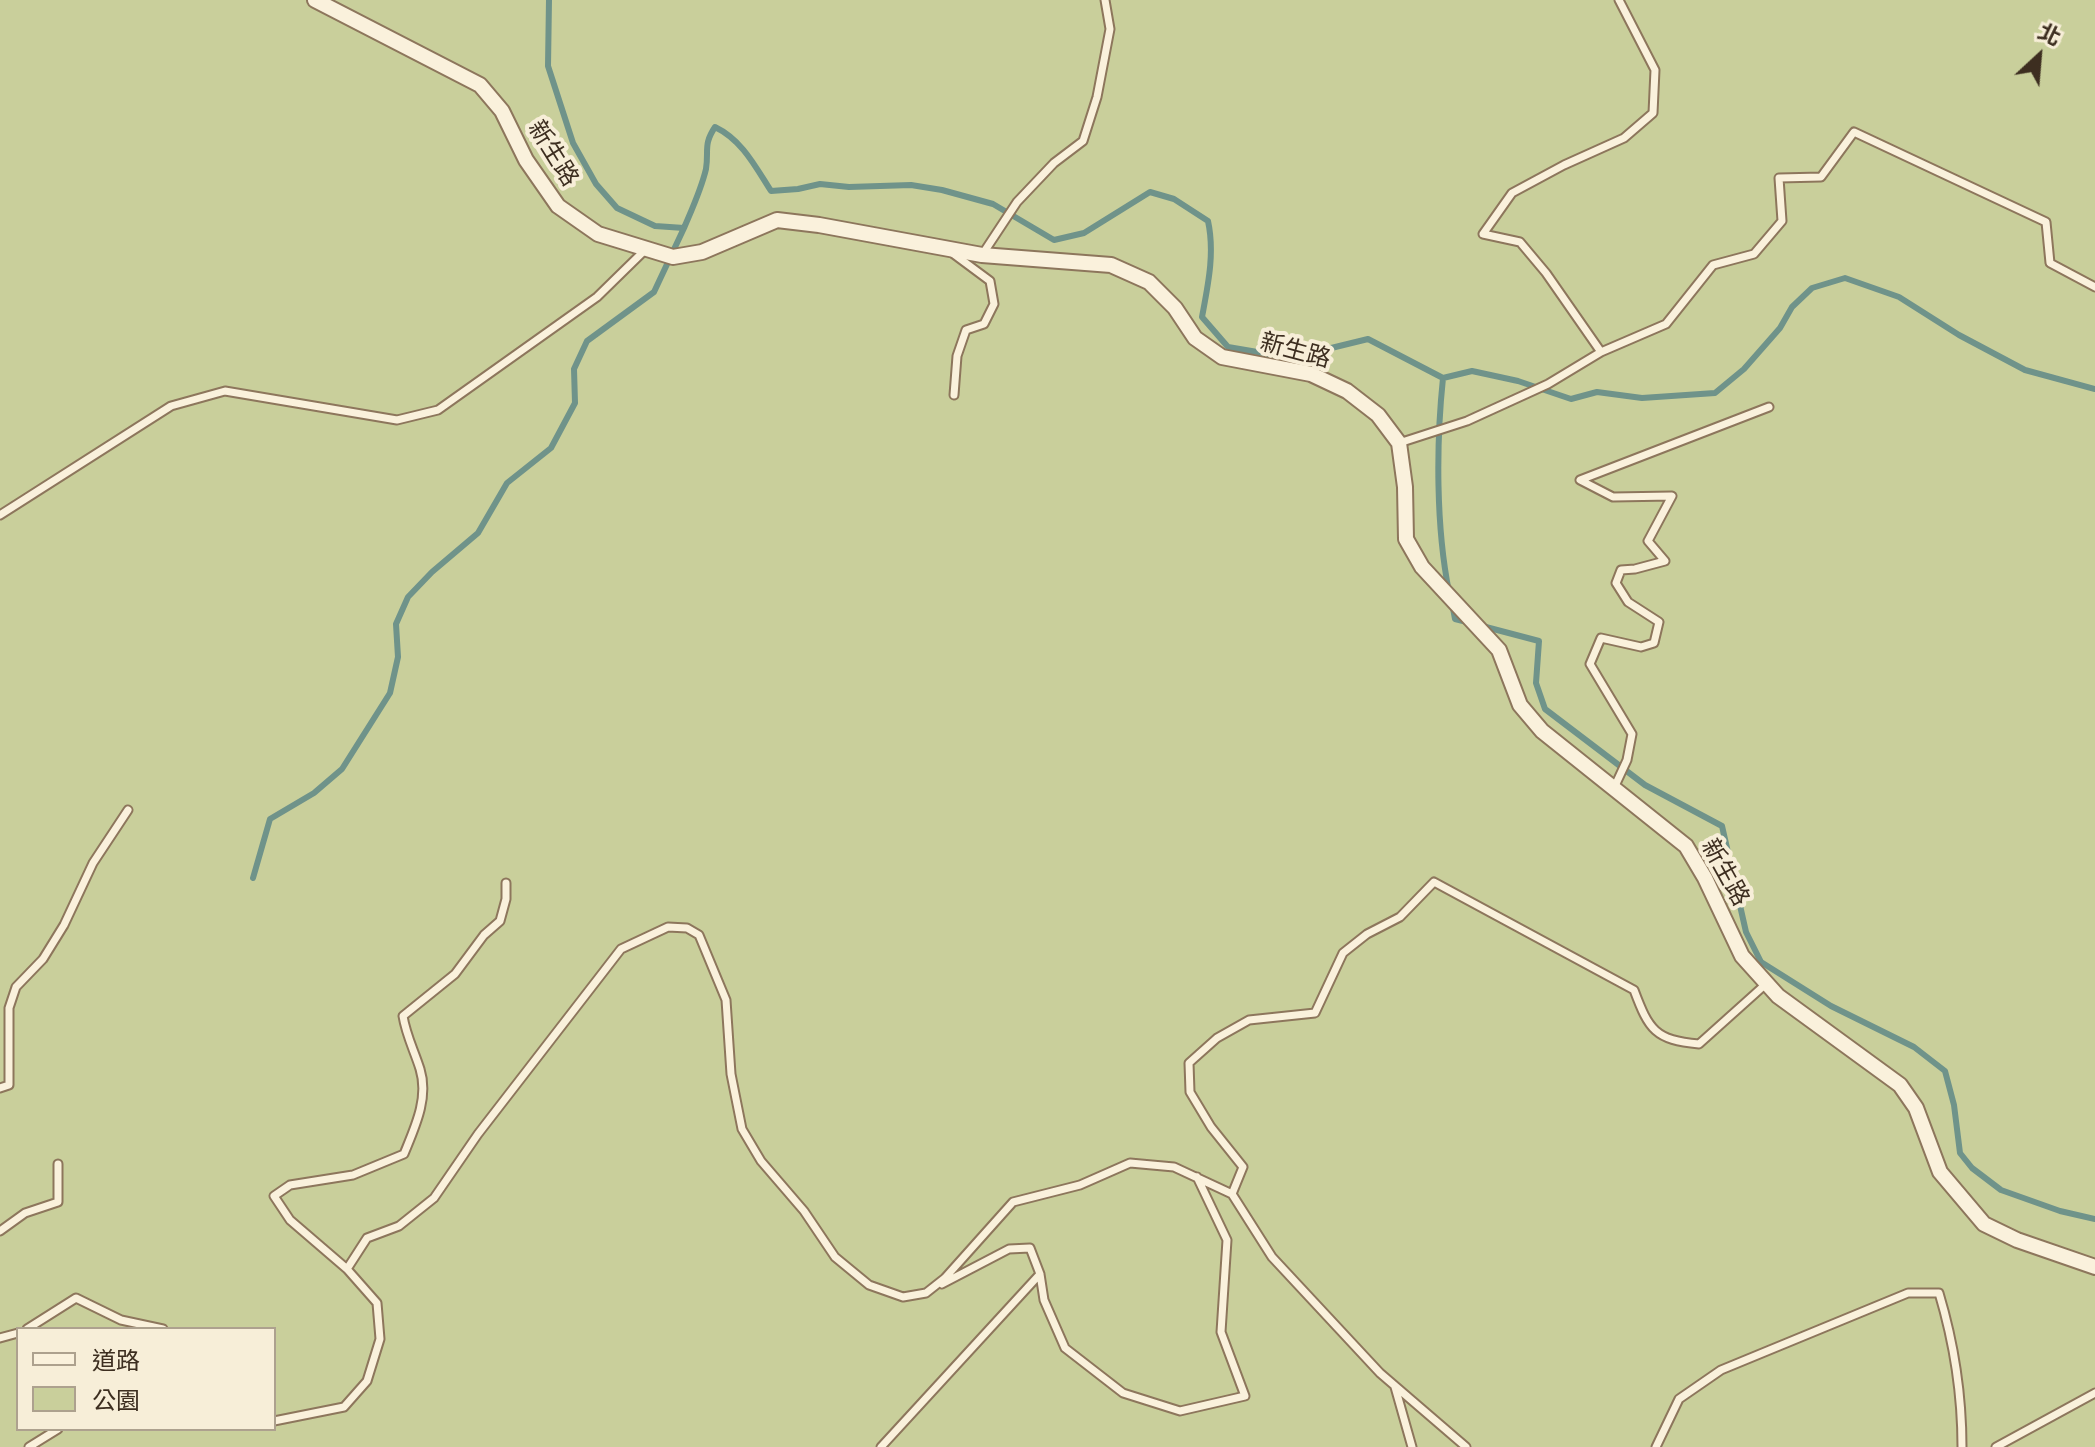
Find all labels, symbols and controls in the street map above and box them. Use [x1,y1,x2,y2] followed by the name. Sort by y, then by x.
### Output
[1999,16,2079,96] north arrow
[2033,16,2066,53] text: 北
[521,116,583,192] street label: 新生路
[1256,329,1334,375] street label: 新生路
[1694,835,1754,911] street label: 新生路
[16,1327,276,1431] legend
[92,1344,140,1377] text: 道路
[92,1384,140,1417] text: 公園

